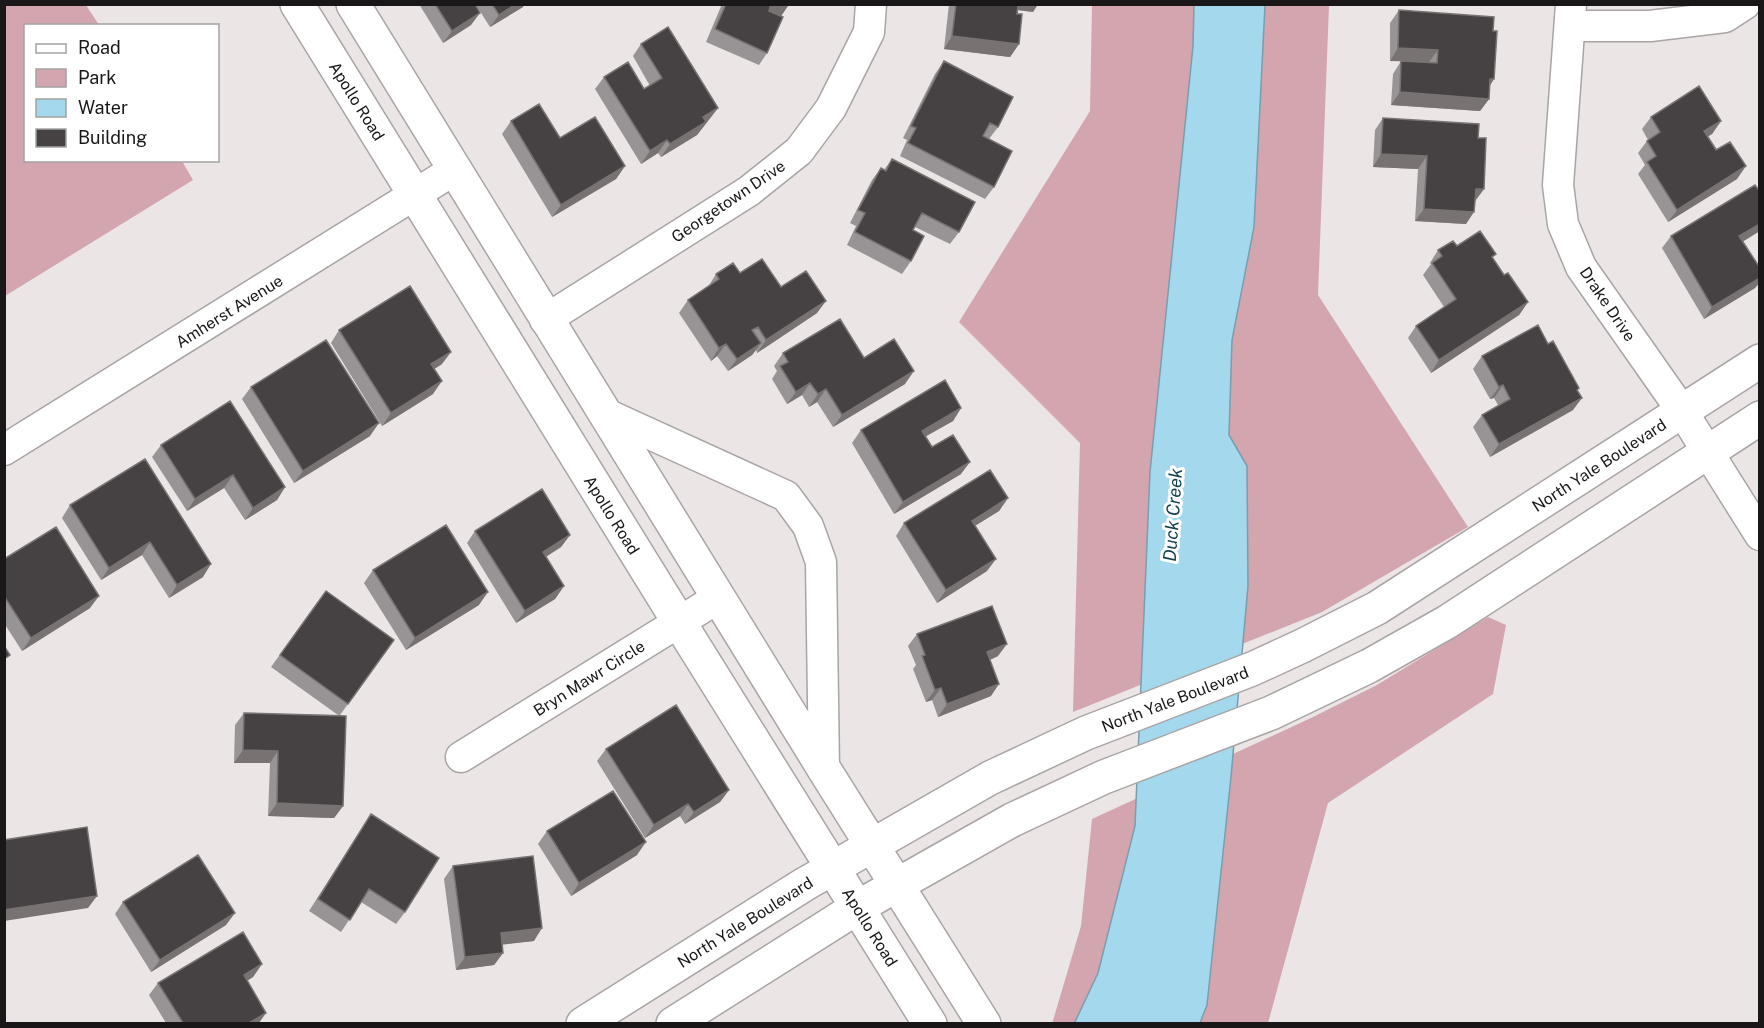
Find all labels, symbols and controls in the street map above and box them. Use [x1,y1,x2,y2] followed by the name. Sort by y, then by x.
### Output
[24,24,219,162] legend
[78,37,121,58] text: Road
[325,58,388,144] street label: Apollo Road
[78,67,116,88] text: Park
[78,97,128,118] text: Water
[78,127,147,148] text: Building
[668,156,789,246] street label: Georgetown Drive
[1576,263,1639,345] street label: Drake Drive
[172,271,286,352] street label: Amherst Avenue
[1529,415,1670,516] street label: North Yale Boulevard
[1159,467,1186,562] water label: Duck Creek
[580,472,643,558] street label: Apollo Road
[530,637,648,720] street label: Bryn Mawr Circle
[1099,663,1251,736] street label: North Yale Boulevard
[674,873,816,972] street label: North Yale Boulevard
[838,884,901,970] street label: Apollo Road

